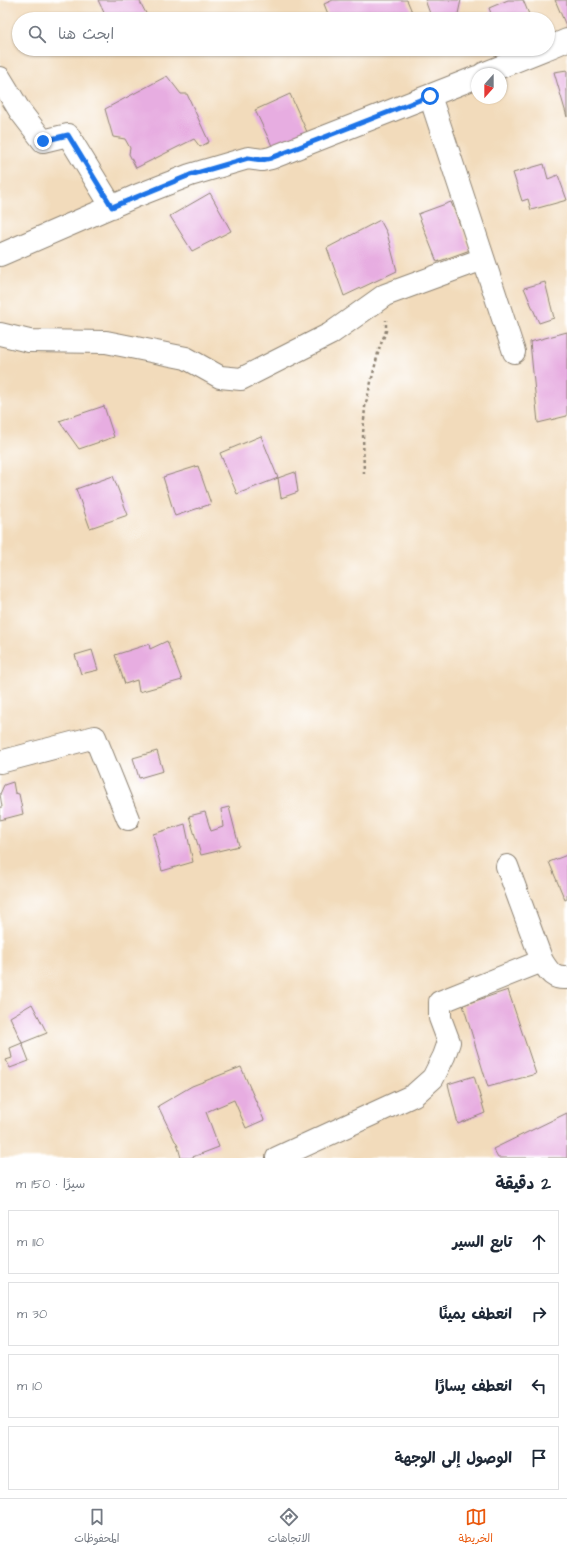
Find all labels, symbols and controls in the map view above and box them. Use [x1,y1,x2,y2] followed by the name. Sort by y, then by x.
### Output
[12,12,555,56] search box
[26,23,48,45] icon: search
[58,24,114,45] text: ابحث هنا
[471,68,507,104] north arrow
[421,87,439,105] route start
[34,132,52,150] route end
[495,1172,551,1196] text: 2 دقيقة
[16,1175,85,1193] text: سيرًا · 150 m
[528,1231,550,1253] icon: ahead
[453,1232,512,1253] text: تابع السير
[17,1233,44,1251] text: 110 m
[528,1303,550,1325] icon: right
[439,1304,512,1325] text: انعطف يمينًا
[17,1305,47,1323] text: 30 m
[528,1375,550,1397] icon: left
[435,1376,512,1397] text: انعطف يسارًا
[17,1377,42,1395] text: 10 m
[528,1447,550,1469] icon: arrive
[395,1448,512,1469] text: الوصول إلى الوجهة
[74,1506,119,1548] tab: المحفوظات
[268,1506,310,1548] tab: الاتجاهات
[459,1506,493,1548] tab: الخريطة

